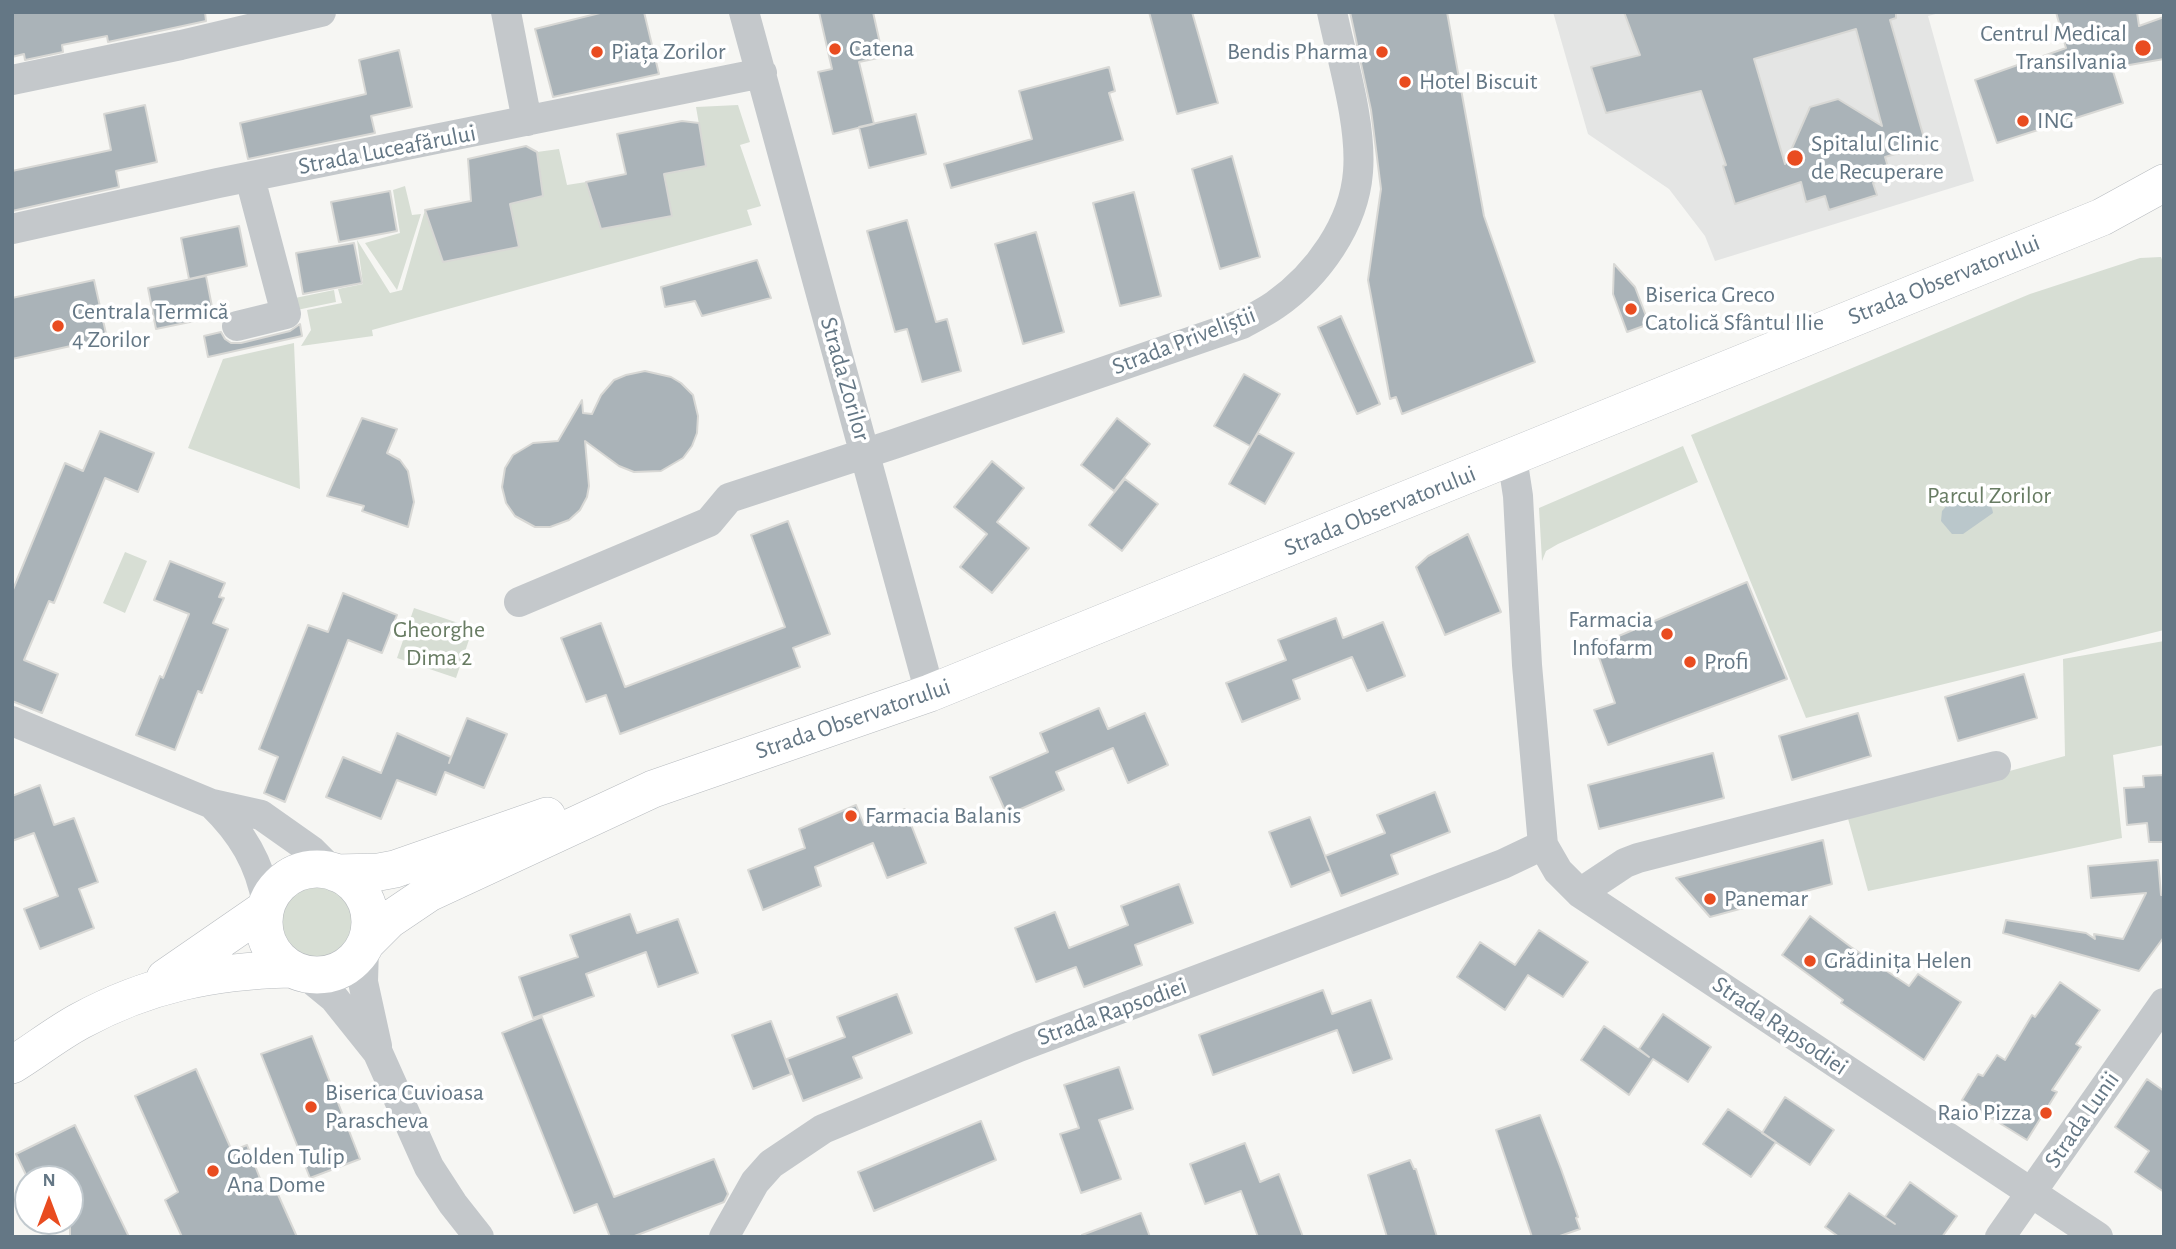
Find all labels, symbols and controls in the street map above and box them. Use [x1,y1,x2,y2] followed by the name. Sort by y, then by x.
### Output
[1980,20,2127,76] place label: Centrul Medical Transilvania
[849,35,914,63] place label: Catena
[611,38,725,66] place label: Piața Zorilor
[1227,38,1368,66] place label: Bendis Pharma
[2133,38,2153,58] marker: Centrul Medical Transilvania
[827,41,843,57] marker: Catena
[589,44,605,60] marker: Piața Zorilor
[1374,44,1390,60] marker: Bendis Pharma
[1419,68,1538,96] place label: Hotel Biscuit
[1397,74,1413,90] marker: Hotel Biscuit
[2037,107,2074,135] place label: ING
[2015,113,2031,129] marker: ING
[296,119,478,181] street label: Strada Luceafărului
[1811,130,1944,186] place label: Spitalul Clinic de Recuperare
[1785,148,1805,168] marker: Spitalul Clinic de Recuperare
[1844,228,2044,332] street label: Strada Observatorului
[1645,281,1824,337] place label: Biserica Greco Catolică Sfântul Ilie
[72,298,229,354] place label: Centrala Termică 4 Zorilor
[1108,300,1260,382] street label: Strada Priveliștii
[1623,301,1639,317] marker: Biserica Greco Catolică Sfântul Ilie
[814,314,876,444] street label: Strada Zorilor
[50,318,66,334] marker: Centrala Termică 4 Zorilor
[1280,459,1480,563] street label: Strada Observatorului
[1927,482,2051,510] park label: Parcul Zorilor
[1568,606,1653,662] place label: Farmacia Infofarm
[393,616,485,672] park label: Gheorghe Dima 2
[1659,626,1675,642] marker: Farmacia Infofarm
[1704,648,1748,676] place label: Profi
[1682,654,1698,670] marker: Profi
[752,672,954,766] street label: Strada Observatorului
[865,802,1022,830] place label: Farmacia Balanis
[843,808,859,824] marker: Farmacia Balanis
[1724,885,1808,913] place label: Panemar
[1702,891,1718,907] marker: Panemar
[1824,947,1972,975] place label: Grădinița Helen
[1802,953,1818,969] marker: Grădinița Helen
[1707,970,1853,1082] street label: Strada Rapsodiei
[1033,972,1191,1052] street label: Strada Rapsodiei
[2038,1066,2126,1174] street label: Strada Lunii
[325,1079,484,1135] place label: Biserica Cuvioasa Parascheva
[303,1099,319,1115] marker: Biserica Cuvioasa Parascheva
[1937,1099,2032,1127] place label: Raio Pizza
[2038,1105,2054,1121] marker: Raio Pizza
[227,1143,345,1199] place label: Golden Tulip Ana Dome
[205,1163,221,1179] marker: Golden Tulip Ana Dome
[14,1165,84,1235] north arrow
[42,1171,56,1190] text: N

